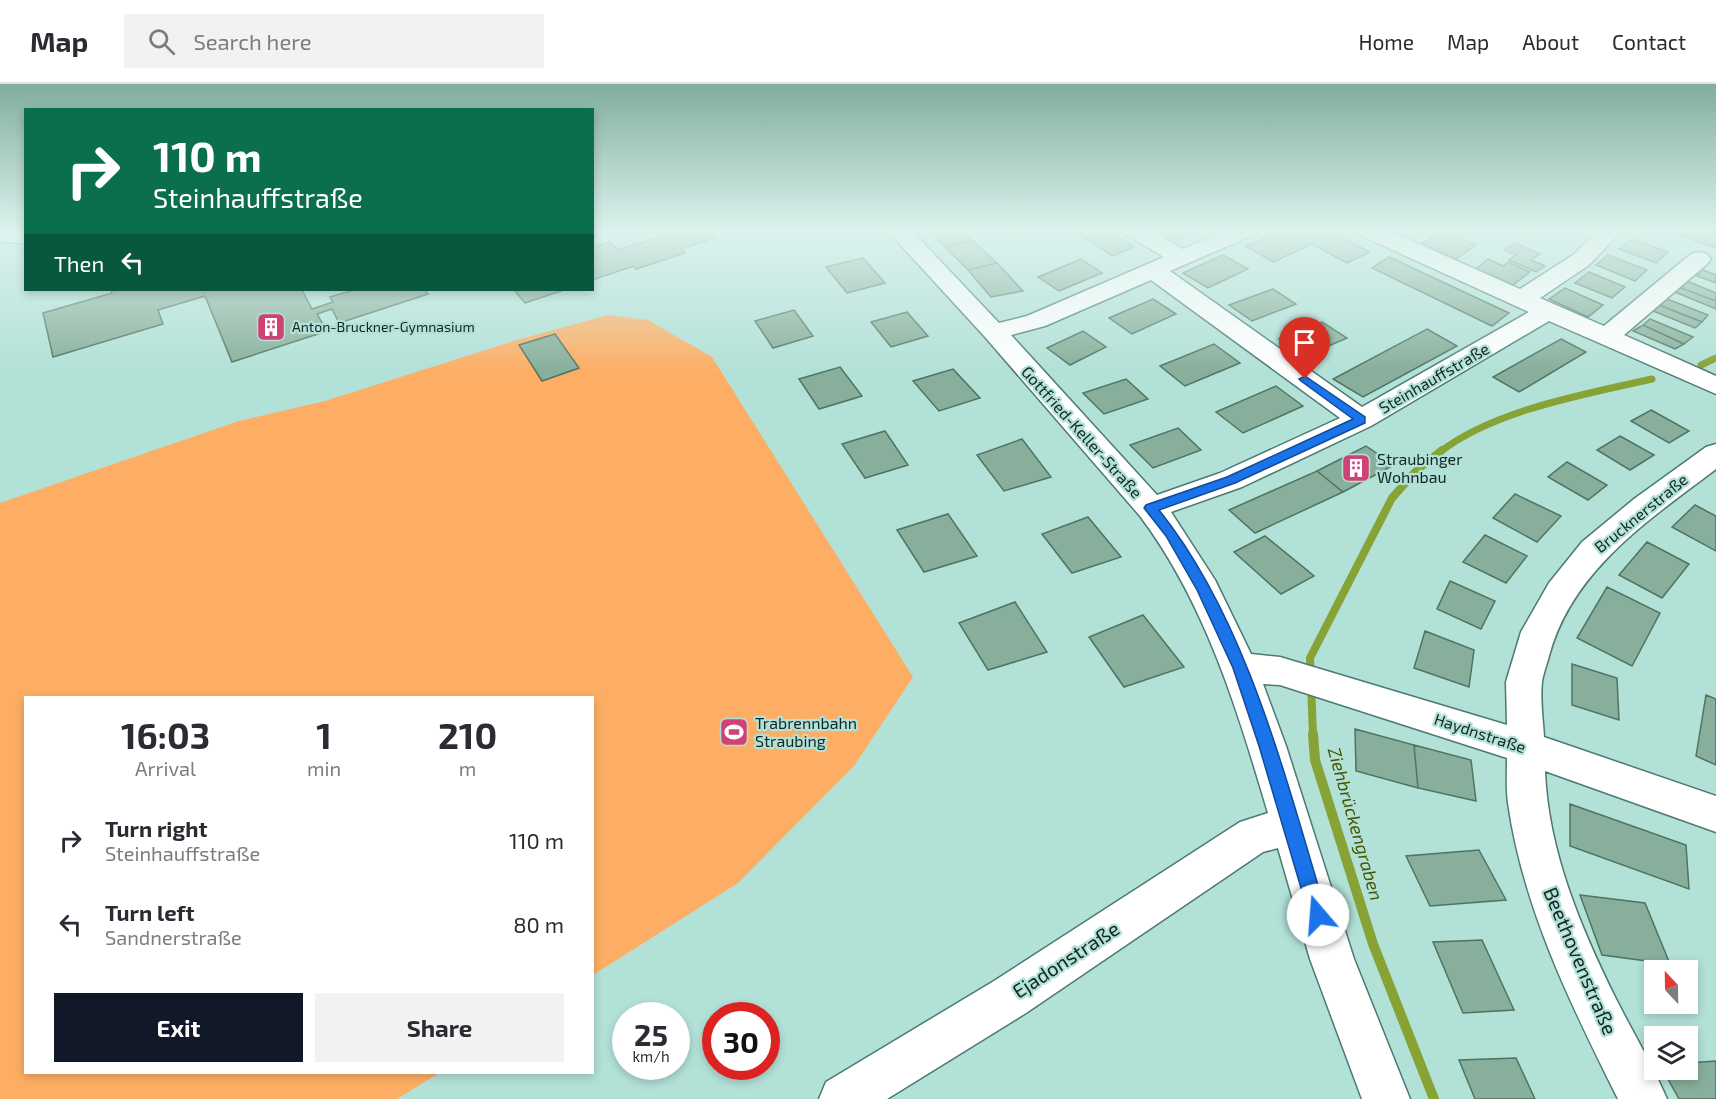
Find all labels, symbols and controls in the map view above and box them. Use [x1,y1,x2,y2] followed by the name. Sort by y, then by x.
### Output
[124,14,544,68] search box
[30,24,88,58] text: Map
[145,25,178,58] icon: search
[193,28,312,54] text: Search here
[1358,29,1414,54] text: Home
[1447,29,1489,54] text: Map
[1522,29,1579,54] text: About
[1612,29,1686,54] text: Contact
[153,130,262,180] text: 110 m
[54,132,132,210] icon: right
[153,181,363,213] text: Steinhauffstraße
[116,246,149,279] icon: left
[54,250,104,276] text: Then
[255,311,287,343] building icon: Anton-Bruckner-Gymnasium
[1279,317,1330,379] pin
[292,318,475,335] place label: Anton-Bruckner-Gymnasium
[1288,326,1321,359] icon: arrive
[1375,338,1492,417] street label: Steinhauffstraße
[1018,362,1147,502] street label: Gottfried-Keller-Straße
[1377,449,1463,486] place label: Straubinger Wohnbau
[1340,452,1372,484] building icon: Straubinger Wohnbau
[1590,469,1691,556] street label: Brucknerstraße
[1432,709,1528,756] street label: Haydnstraße
[121,713,210,756] text: 16:03
[316,713,332,756] text: 1
[438,713,497,756] text: 210
[755,713,857,750] place label: Trabrennbahn Straubing
[718,716,750,748] sports icon: Trabrennbahn Straubing
[1324,745,1388,903] water label: Ziehbrückengraben
[135,756,196,780] text: Arrival
[307,756,341,780] text: min
[459,756,476,780] text: m
[105,815,207,841] text: Turn right
[54,824,87,857] icon: right
[509,827,564,853] text: 110 m
[105,841,260,865] text: Steinhauffstraße
[1286,883,1350,947] position arrow
[1539,883,1623,1038] street label: Beethovenstraße
[105,899,194,925] text: Turn left
[54,908,87,941] icon: left
[513,911,564,937] text: 80 m
[1007,916,1123,1003] street label: Ejadonstraße
[105,925,242,949] text: Sandnerstraße
[1644,960,1698,1014] north arrow
[1644,960,1698,1080] map controls
[54,993,303,1062] button: Exit
[315,993,564,1062] button: Share
[702,1002,780,1080] speed limit sign: 30
[634,1016,668,1052] text: 25
[1644,1026,1698,1080] button: layers
[632,1047,670,1065] text: km/h

